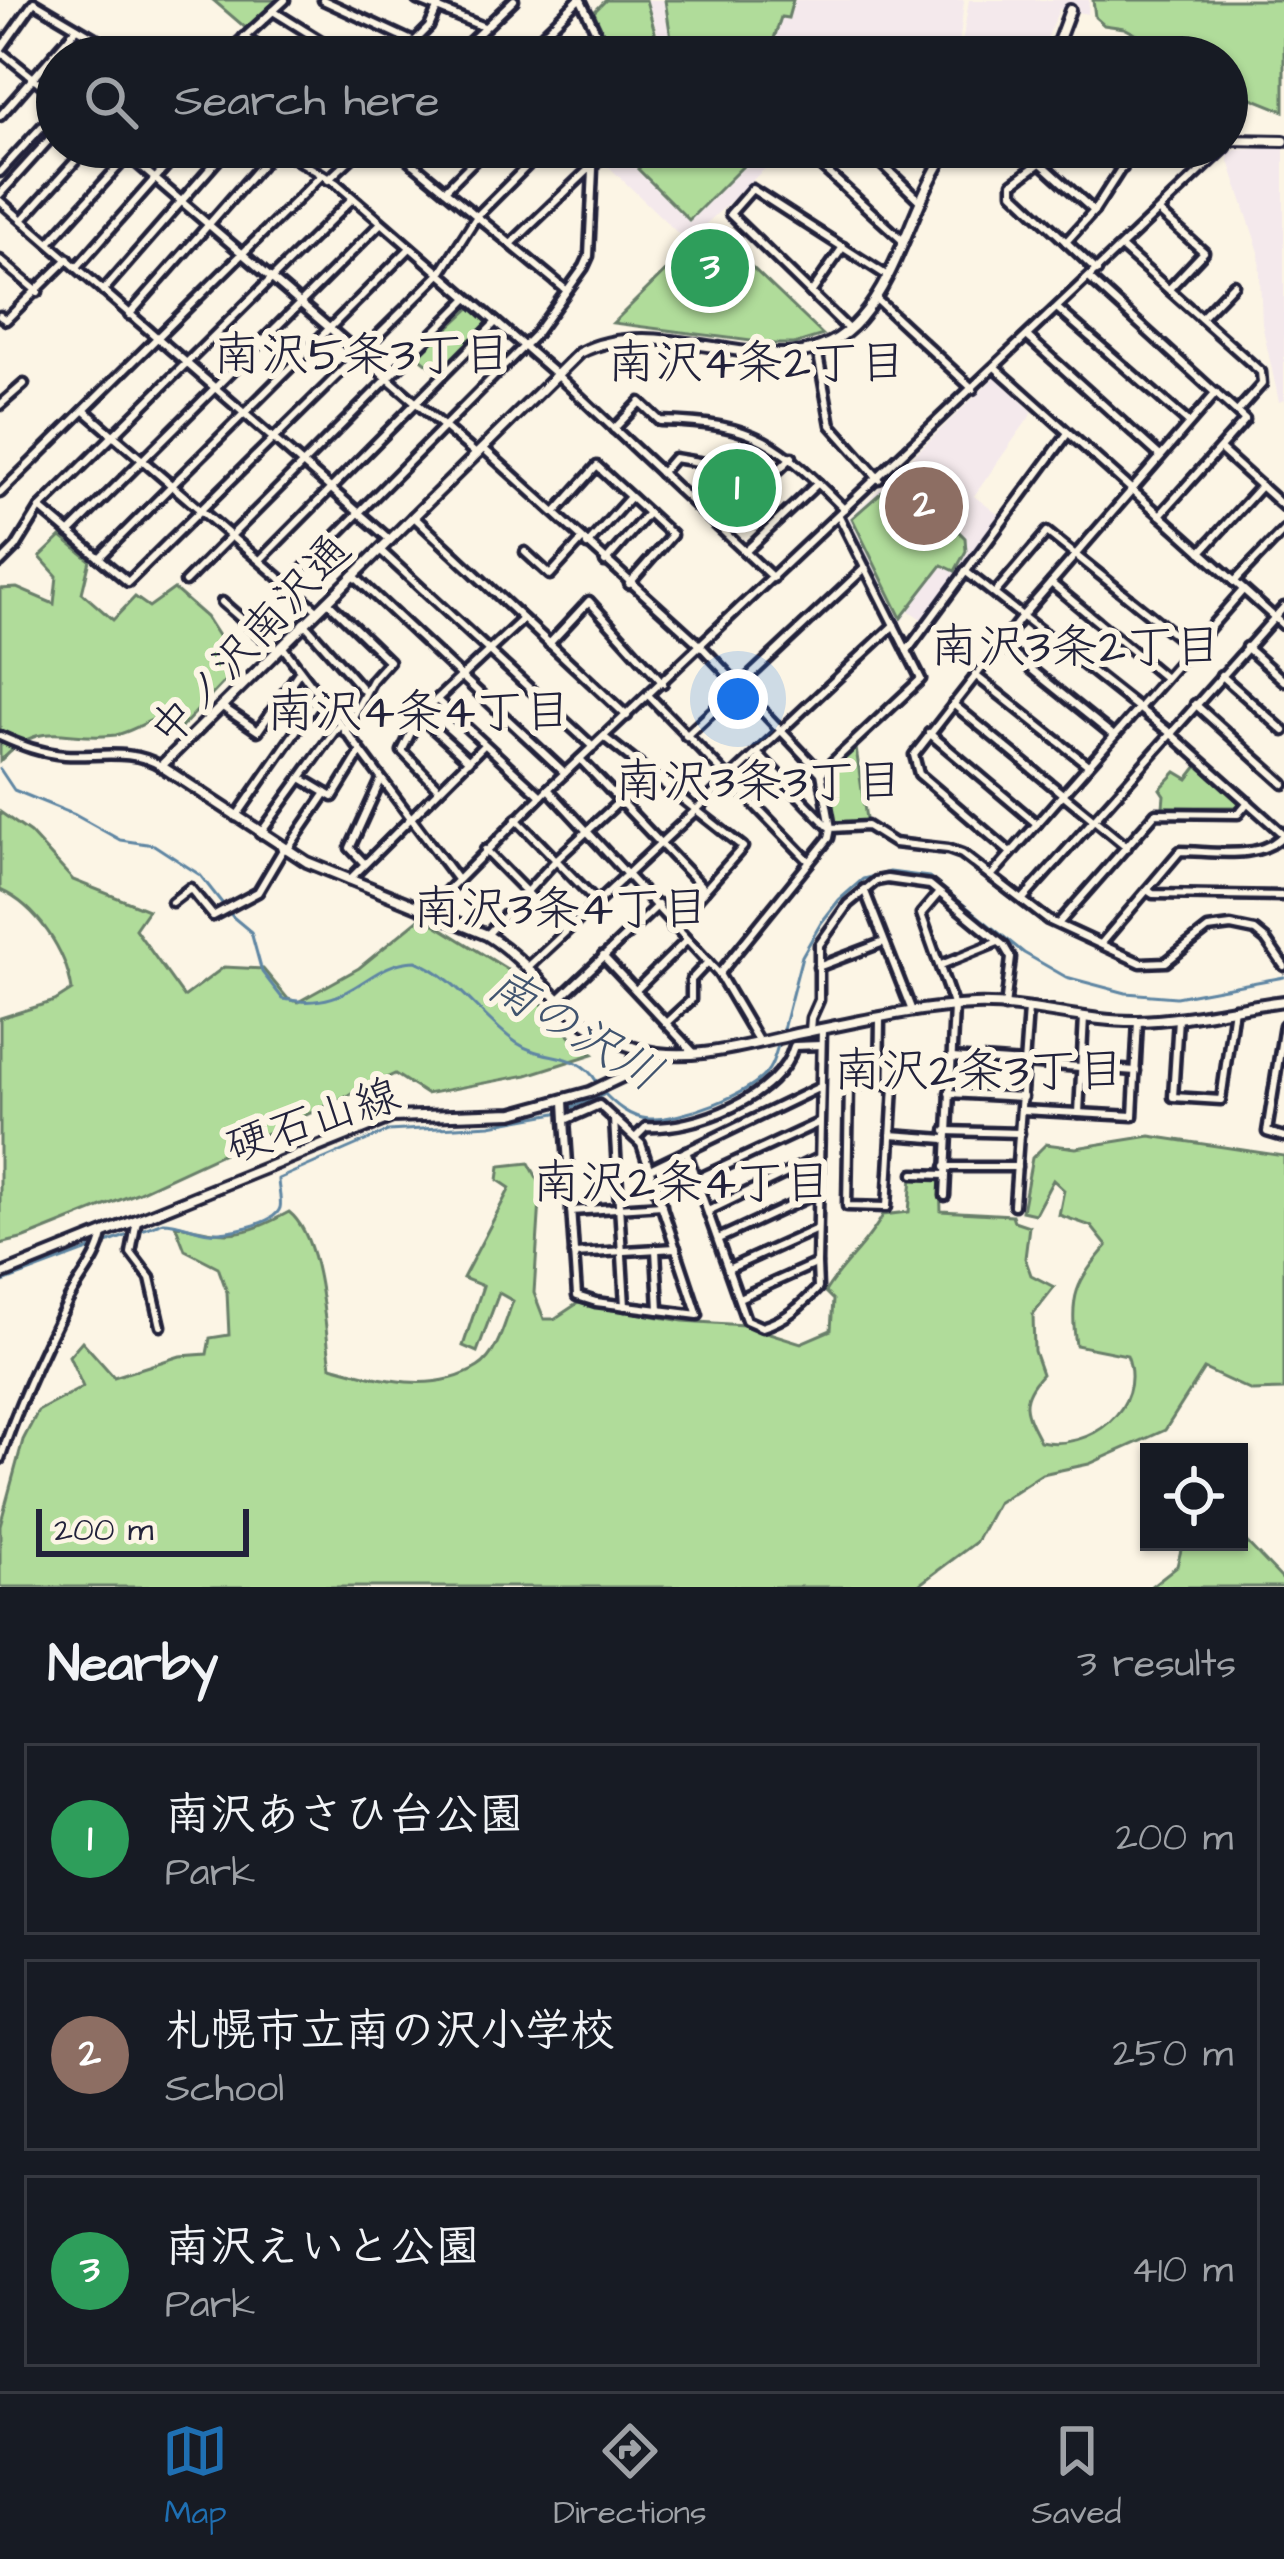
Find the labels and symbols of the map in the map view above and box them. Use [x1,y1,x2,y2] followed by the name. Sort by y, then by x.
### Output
[671,223,749,313] pin: 3
[213,323,511,389] district label: 南沢5条3丁目
[607,331,907,397] district label: 南沢4条2丁目
[698,443,776,533] pin: 1
[885,461,963,551] pin: 2
[136,521,366,761] street label: 中ノ沢南沢通
[930,615,1222,681] district label: 南沢3条2丁目
[708,669,768,729] your location
[266,680,572,746] district label: 南沢4条4丁目
[615,750,903,816] district label: 南沢3条3丁目
[412,877,710,943] district label: 南沢3条4丁目
[475,953,674,1108] water label: 南の沢川
[833,1039,1125,1105] district label: 南沢2条3丁目
[218,1065,408,1179] street label: 硬石山線
[532,1151,832,1217] district label: 南沢2条4丁目
[36,1503,249,1556] scale bar

